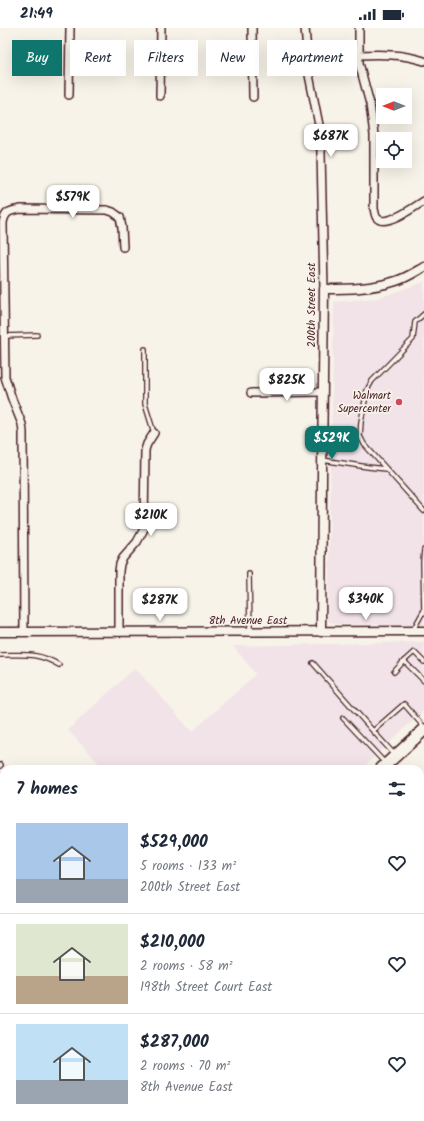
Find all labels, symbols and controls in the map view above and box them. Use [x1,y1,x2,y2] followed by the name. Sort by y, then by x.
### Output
[20,2,53,26] text: 21:49
[12,40,62,76] chip: Buy
[70,40,126,76] chip: Rent
[134,40,198,76] chip: Filters
[206,40,259,76] chip: New
[267,40,357,76] chip: Apartment
[376,88,412,124] north arrow
[376,88,412,168] map controls
[303,124,359,158] pin: $687K
[313,126,349,147] text: $687K
[376,132,412,168] button: locate
[45,185,101,219] pin: $579K
[56,187,90,208] text: $579K
[303,262,321,347] street label: 200th Street East
[259,368,315,402] pin: $825K
[268,370,306,391] text: $825K
[337,387,392,418] place label: Walmart Supercenter
[394,397,404,407] marker: Walmart Supercenter
[304,426,360,460] pin: $529K
[314,428,350,449] text: $529K
[123,503,179,537] pin: $210K
[134,505,168,526] text: $210K
[338,587,394,621] pin: $340K
[132,588,188,622] pin: $287K
[348,589,384,610] text: $340K
[142,590,178,611] text: $287K
[209,612,288,630] street label: 8th Avenue East
[16,776,78,803] text: 7 homes
[386,778,408,800] icon: filters
[140,829,208,856] text: $529,000
[48,839,96,887] icon: home
[386,852,408,874] icon: heart
[140,856,236,877] text: 5 rooms · 133 m²
[140,877,240,898] text: 200th Street East
[140,929,204,956] text: $210,000
[48,940,96,988] icon: home
[386,953,408,975] icon: heart
[140,956,233,977] text: 2 rooms · 58 m²
[140,977,272,998] text: 198th Street Court East
[140,1029,209,1056] text: $287,000
[48,1040,96,1088] icon: home
[386,1053,408,1075] icon: heart
[140,1056,230,1077] text: 2 rooms · 70 m²
[140,1077,233,1098] text: 8th Avenue East

